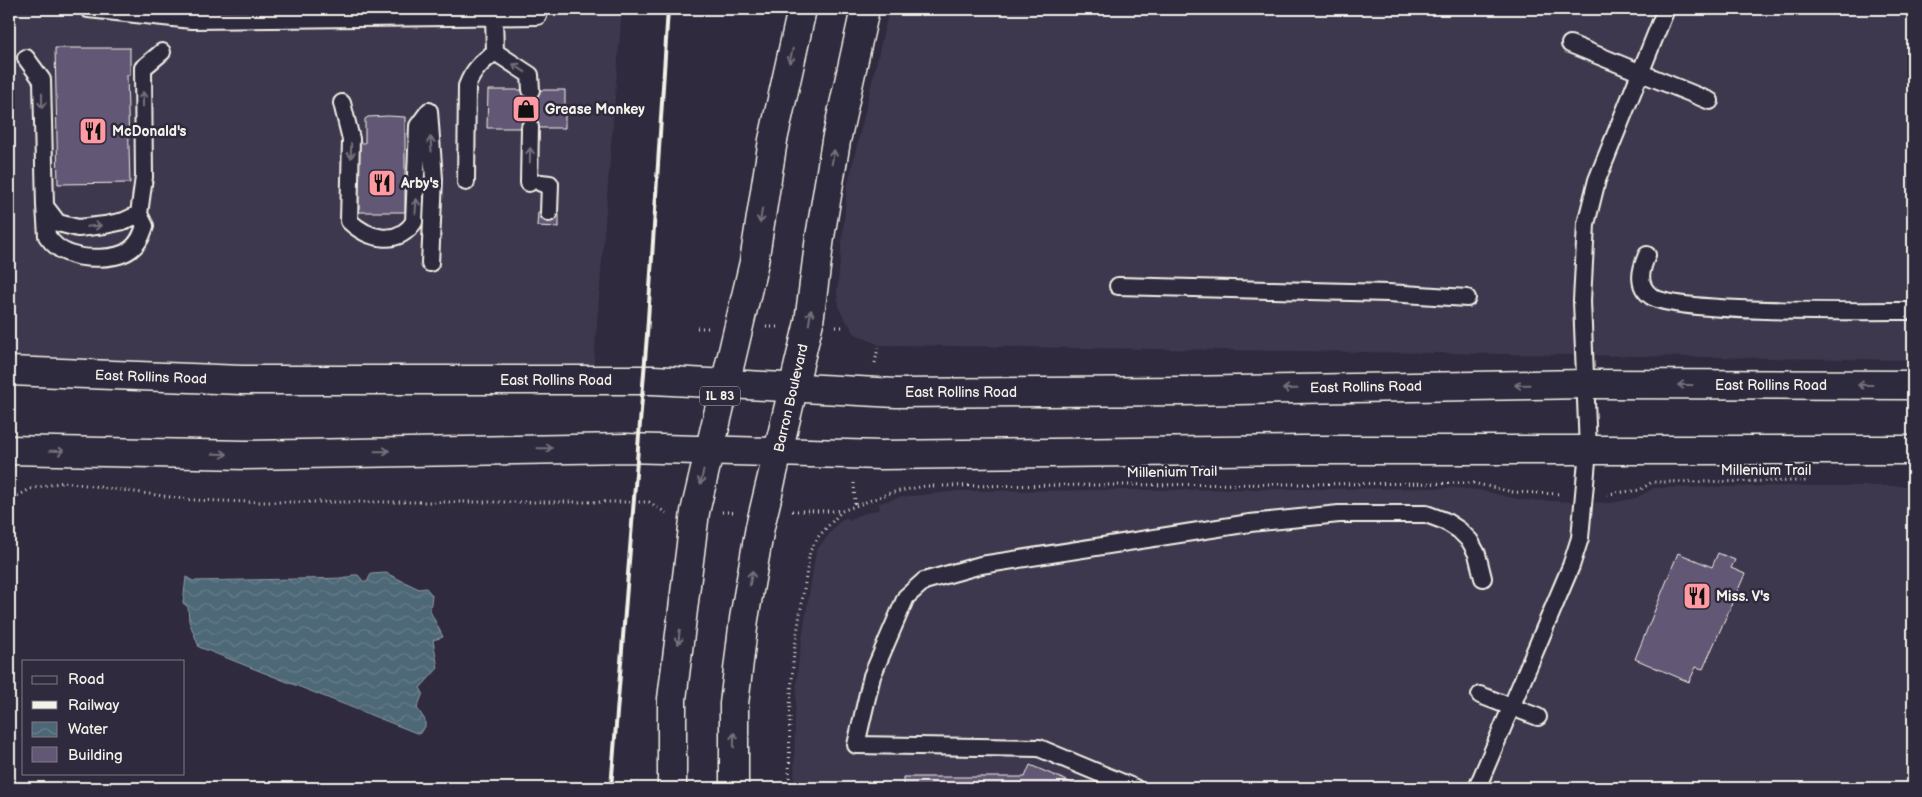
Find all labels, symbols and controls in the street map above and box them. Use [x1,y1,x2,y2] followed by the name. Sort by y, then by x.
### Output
[786,48,795,64] one-way arrow
[512,63,526,73] one-way arrow
[37,92,47,109] one-way arrow
[138,92,148,108] one-way arrow
[511,94,541,124] shop icon: Grease Monkey
[545,101,645,118] place label: Grease Monkey
[78,116,108,146] restaurant icon: McDonald's
[112,123,187,140] place label: McDonald's
[427,136,436,152] one-way arrow
[346,142,356,159] one-way arrow
[525,147,534,163] one-way arrow
[829,149,839,165] one-way arrow
[367,168,397,198] restaurant icon: Arby's
[400,175,439,192] place label: Arby's
[412,198,421,214] one-way arrow
[756,208,766,224] one-way arrow
[85,222,101,231] one-way arrow
[805,310,815,326] one-way arrow
[770,342,812,454] street label: Barron Boulevard
[95,367,207,387] street label: East Rollins Road
[500,372,612,389] street label: East Rollins Road
[1715,377,1827,394] street label: East Rollins Road
[1310,378,1422,396] street label: East Rollins Road
[1514,380,1530,390] one-way arrow
[1677,380,1693,390] one-way arrow
[1857,380,1873,390] one-way arrow
[905,384,1017,401] street label: East Rollins Road
[1282,384,1298,394] one-way arrow
[700,386,740,406] road number: IL 83
[536,443,553,453] one-way arrow
[49,446,65,456] one-way arrow
[374,446,390,456] one-way arrow
[212,449,228,459] one-way arrow
[1721,462,1811,479] street label: Millenium Trail
[1127,463,1217,481] street label: Millenium Trail
[697,468,706,484] one-way arrow
[747,571,757,587] one-way arrow
[1682,581,1712,611] restaurant icon: Miss. V's
[1716,588,1770,605] place label: Miss. V's
[674,629,684,645] one-way arrow
[22,660,185,774] legend
[68,670,104,689] text: Road
[68,696,119,715] text: Railway
[68,720,108,739] text: Water
[729,732,738,748] one-way arrow
[68,746,123,765] text: Building

